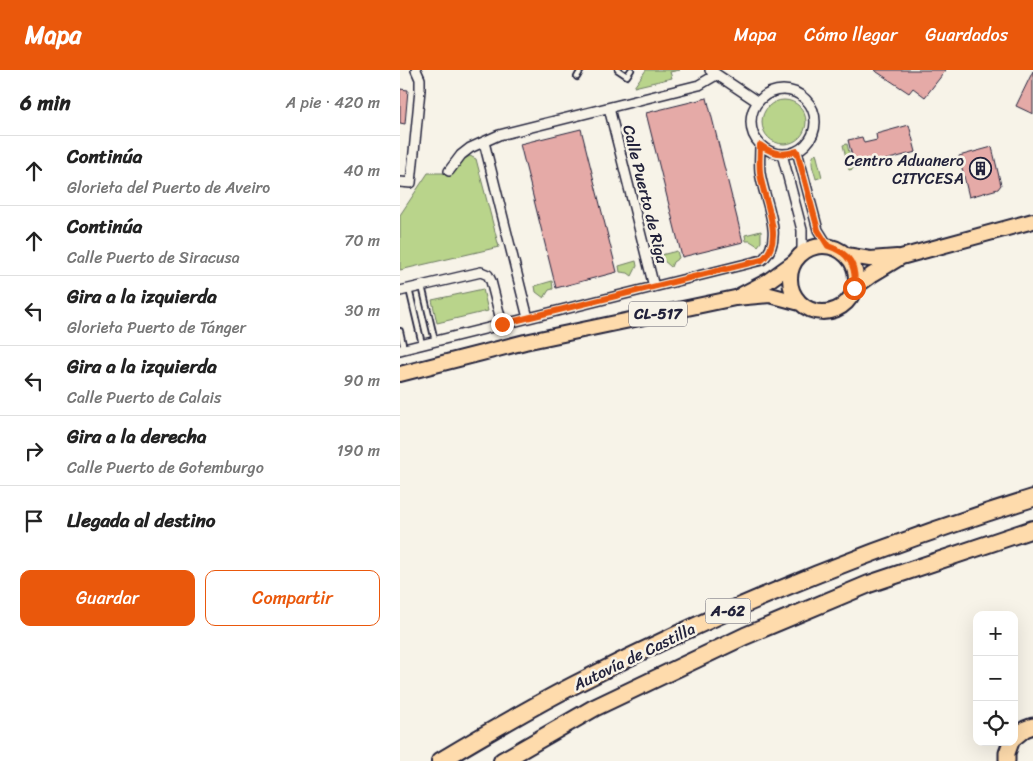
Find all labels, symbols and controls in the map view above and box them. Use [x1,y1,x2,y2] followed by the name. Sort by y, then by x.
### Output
[25,14,81,56] text: Mapa
[734,19,776,51] text: Mapa
[804,19,897,51] text: Cómo llegar
[925,19,1008,51] text: Guardados
[20,84,71,122] text: 6 min
[286,88,380,117] text: A pie · 420 m
[614,122,677,267] street label: Calle Puerto de Riga
[67,140,142,173] text: Continúa
[844,146,964,193] place label: Centro Aduanero CITYCESA
[343,156,380,185] text: 40 m
[20,157,48,185] icon: ahead
[968,157,992,181] building icon: Centro Aduanero CITYCESA
[67,173,270,202] text: Glorieta del Puerto de Aveiro
[67,210,142,243] text: Continúa
[344,226,380,255] text: 70 m
[20,227,48,255] icon: ahead
[67,243,240,272] text: Calle Puerto de Siracusa
[843,277,866,300] route start
[67,280,217,313] text: Gira a la izquierda
[345,296,380,325] text: 30 m
[20,297,48,325] icon: left
[629,302,687,326] road number: CL-517
[67,313,246,342] text: Glorieta Puerto de Tánger
[491,313,514,336] route end
[67,350,217,383] text: Gira a la izquierda
[344,366,380,395] text: 90 m
[20,367,48,395] icon: left
[67,383,221,412] text: Calle Puerto de Calais
[67,420,206,453] text: Gira a la derecha
[337,436,380,465] text: 190 m
[20,437,48,465] icon: right
[67,453,264,482] text: Calle Puerto de Gotemburgo
[67,504,216,537] text: Llegada al destino
[20,507,48,535] icon: arrive
[20,570,195,626] button: Guardar
[205,570,380,626] button: Compartir
[706,598,750,624] road number: A-62
[973,611,1018,746] map controls
[973,611,1018,656] button: +
[567,614,700,699] street label: Autovía de Castilla
[973,656,1018,701] button: −
[973,701,1018,746] button: locate

